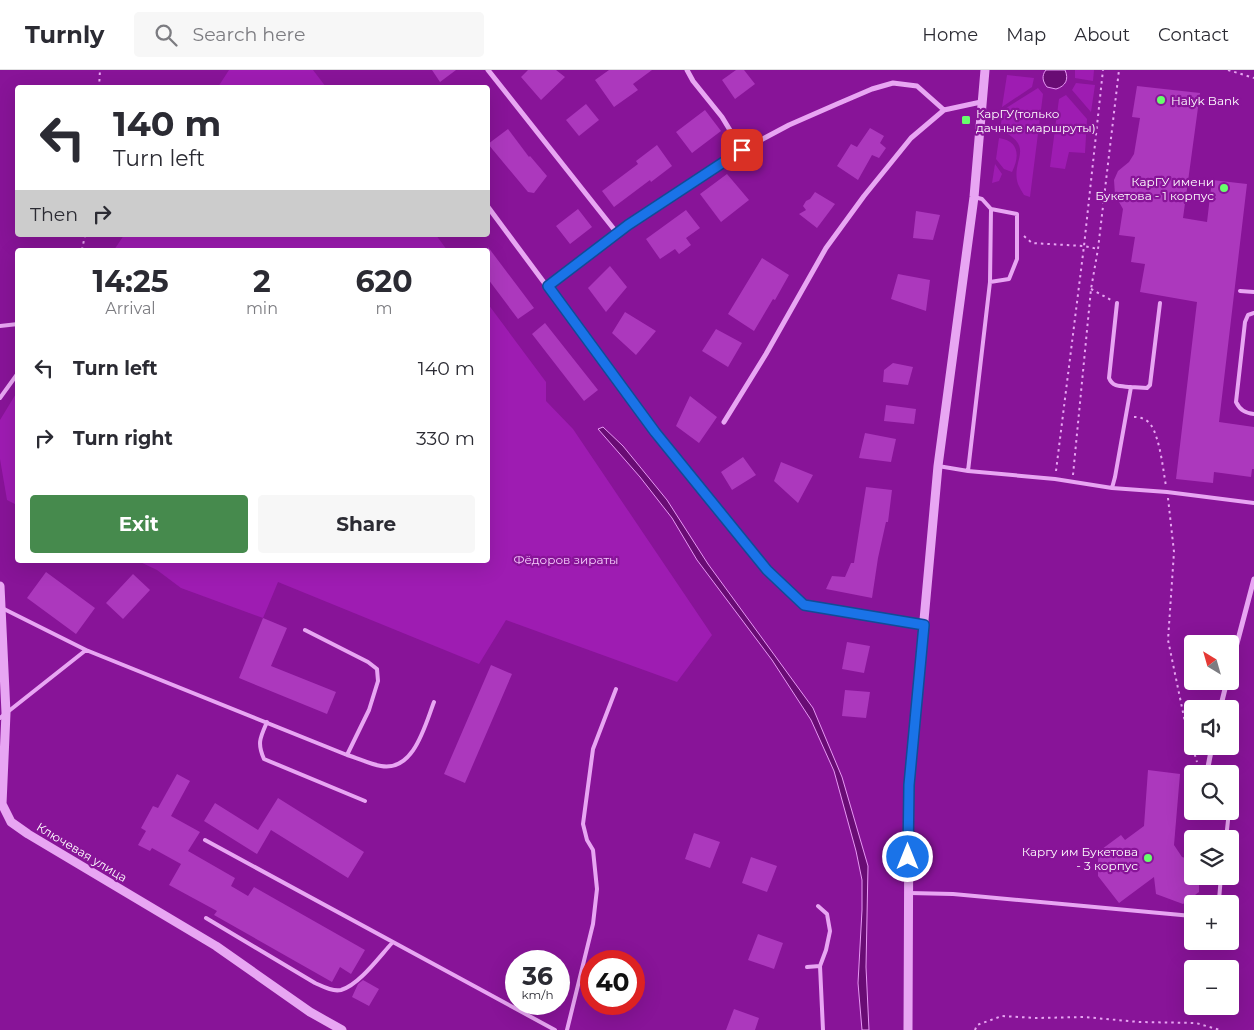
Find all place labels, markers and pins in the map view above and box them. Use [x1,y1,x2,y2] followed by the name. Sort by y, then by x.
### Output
[1171,93,1240,108] place label: Halyk Bank
[1155,94,1167,106] marker: Halyk Bank
[976,106,1096,135] place label: КарГУ(только дачные маршруты)
[960,114,972,126] marker: КарГУ(только дачные маршруты)
[721,129,763,171] pin
[1095,174,1214,203] place label: КарГУ имени Букетова - 1 корпус
[1218,182,1230,194] marker: КарГУ имени Букетова - 1 корпус
[1022,844,1138,873] place label: Каргу им Букетова - 3 корпус
[1142,852,1154,864] marker: Каргу им Букетова - 3 корпус

